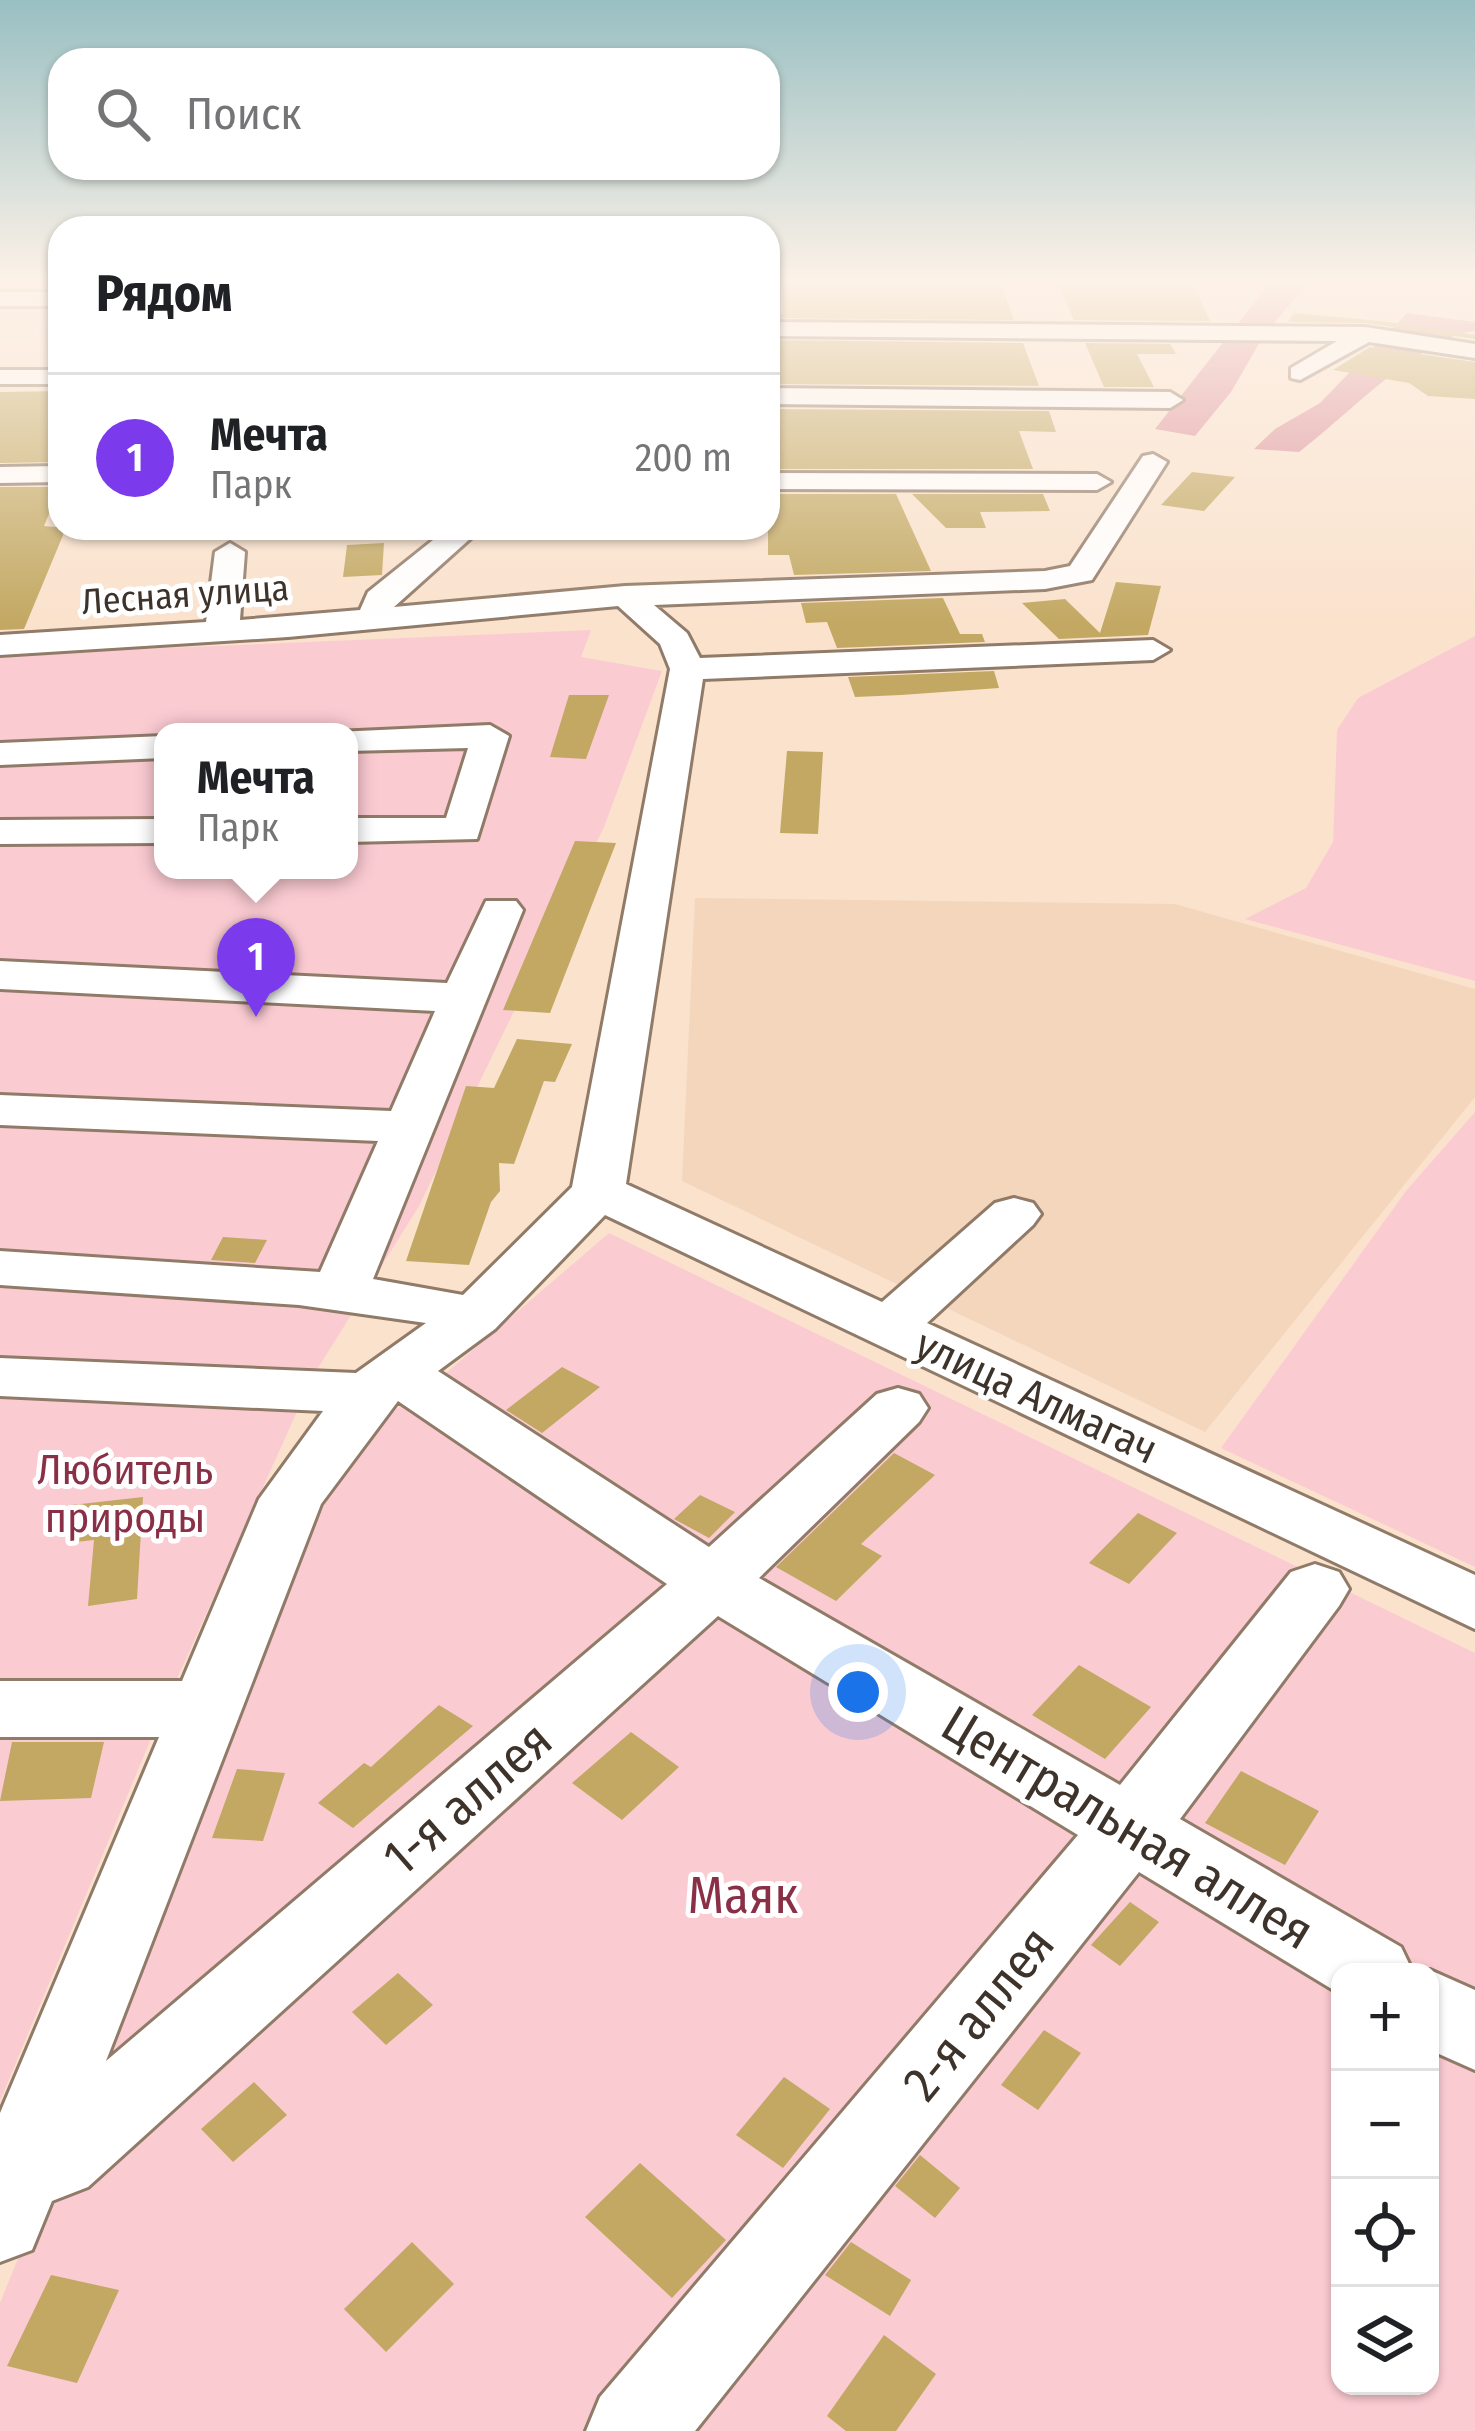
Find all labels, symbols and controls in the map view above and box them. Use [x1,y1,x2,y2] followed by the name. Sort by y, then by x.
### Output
[48,48,780,180] search box
[90,81,156,147] icon: search
[186,87,301,141] text: Поиск
[96,263,232,325] text: Рядом
[210,408,328,462] text: Мечта
[127,435,143,481] text: 1
[635,435,732,481] text: 200 m
[210,462,292,508] text: Парк
[80,566,290,624] street label: Лесная улица
[154,723,358,879] popup
[197,751,315,805] text: Мечта
[197,805,279,851] text: Парк
[217,918,295,1017] pin: 1
[908,1319,1165,1475] street label: улица Алмагач
[37,1445,213,1543] park label: Любитель природы
[828,1662,888,1722] your location
[931,1693,1324,1963] street label: Центральная аллея
[371,1709,564,1889] street label: 1-я аллея
[688,1865,798,1927] park label: Маяк
[890,1914,1067,2113] street label: 2-я аллея
[1331,1963,1439,2395] map controls
[1331,1963,1439,2071] button: +
[1331,2071,1439,2179] button: −
[1331,2179,1439,2287] button: locate
[1331,2287,1439,2395] button: layers

